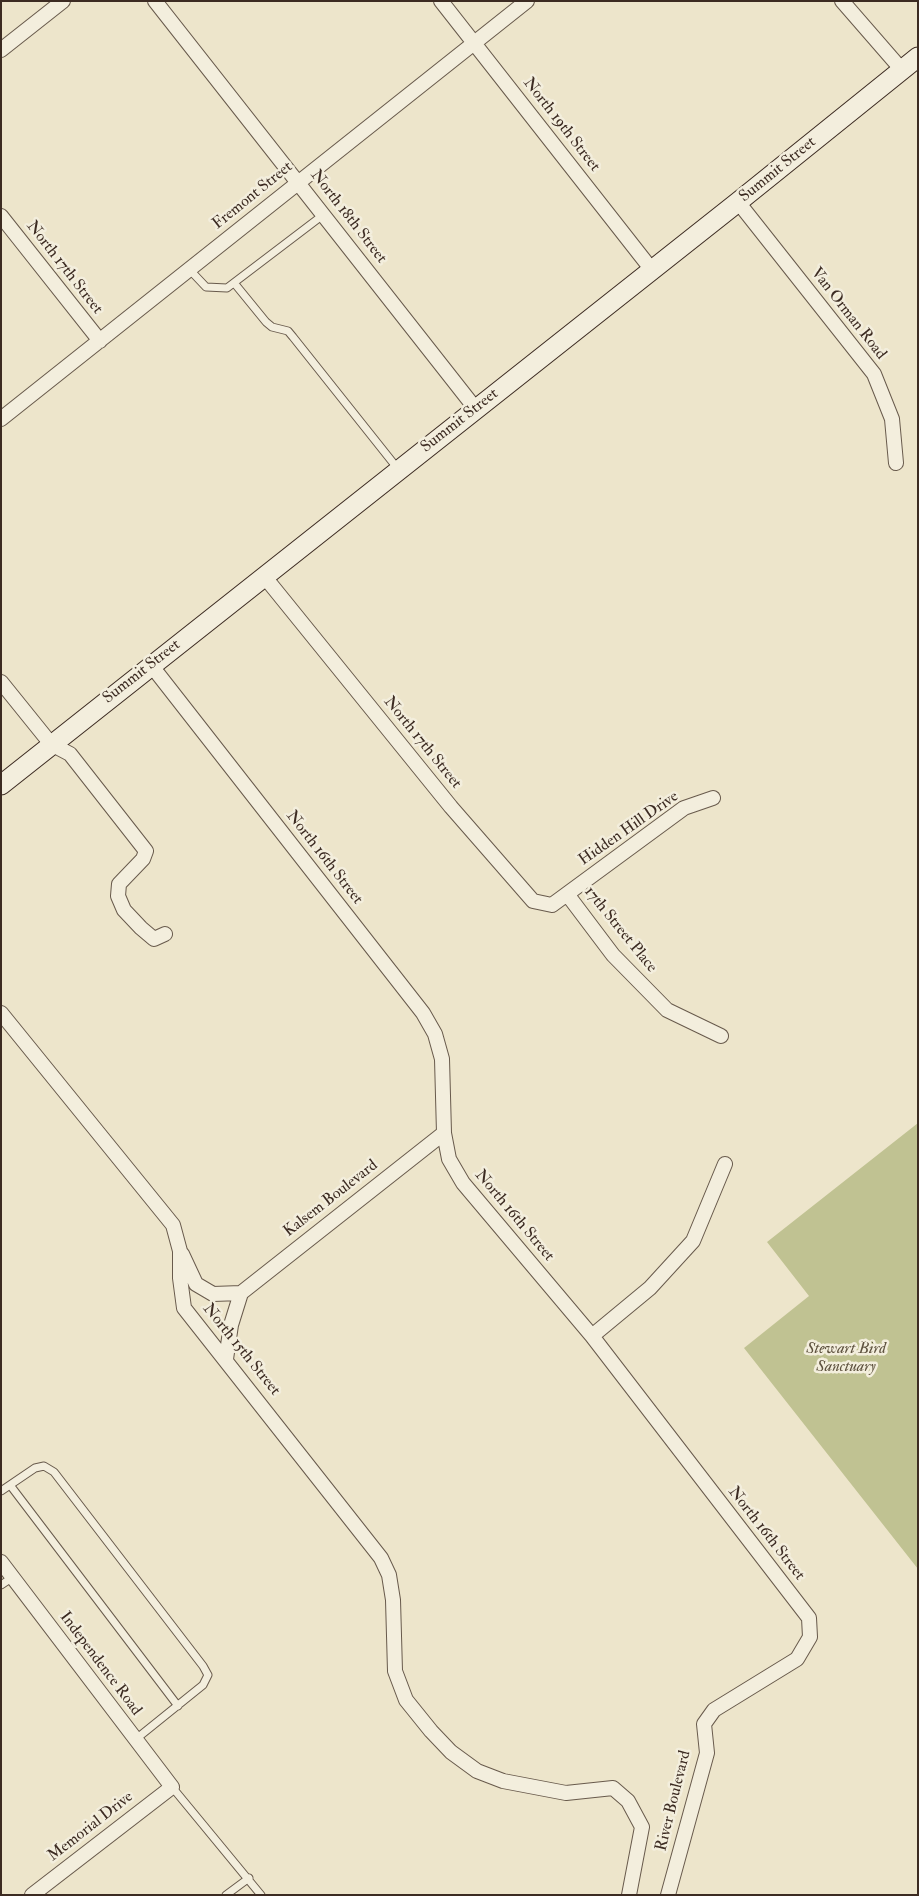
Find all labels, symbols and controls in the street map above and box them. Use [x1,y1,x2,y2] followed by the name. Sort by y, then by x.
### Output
[518,74,604,176] street label: North 19th Street
[736,133,820,207] street label: Summit Street
[209,158,297,234] street label: Fremont Street
[306,166,390,268] street label: North 18th Street
[22,218,106,318] street label: North 17th Street
[806,264,890,364] street label: Van Orman Road
[417,385,503,457] street label: Summit Street
[99,636,185,708] street label: Summit Street
[379,693,465,793] street label: North 17th Street
[576,788,682,870] street label: Hidden Hill Drive
[281,807,367,909] street label: North 16th Street
[579,883,661,977] street label: 17th Street Place
[280,1156,382,1242] street label: Kalsem Boulevard
[470,1166,558,1266] street label: North 16th Street
[198,1300,284,1400] street label: North 15th Street
[806,1340,886,1378] park label: Stewart Bird Sanctuary
[723,1483,809,1585] street label: North 16th Street
[55,1608,145,1720] street label: Independence Road
[652,1749,696,1853] street label: River Boulevard
[45,1788,137,1866] street label: Memorial Drive

